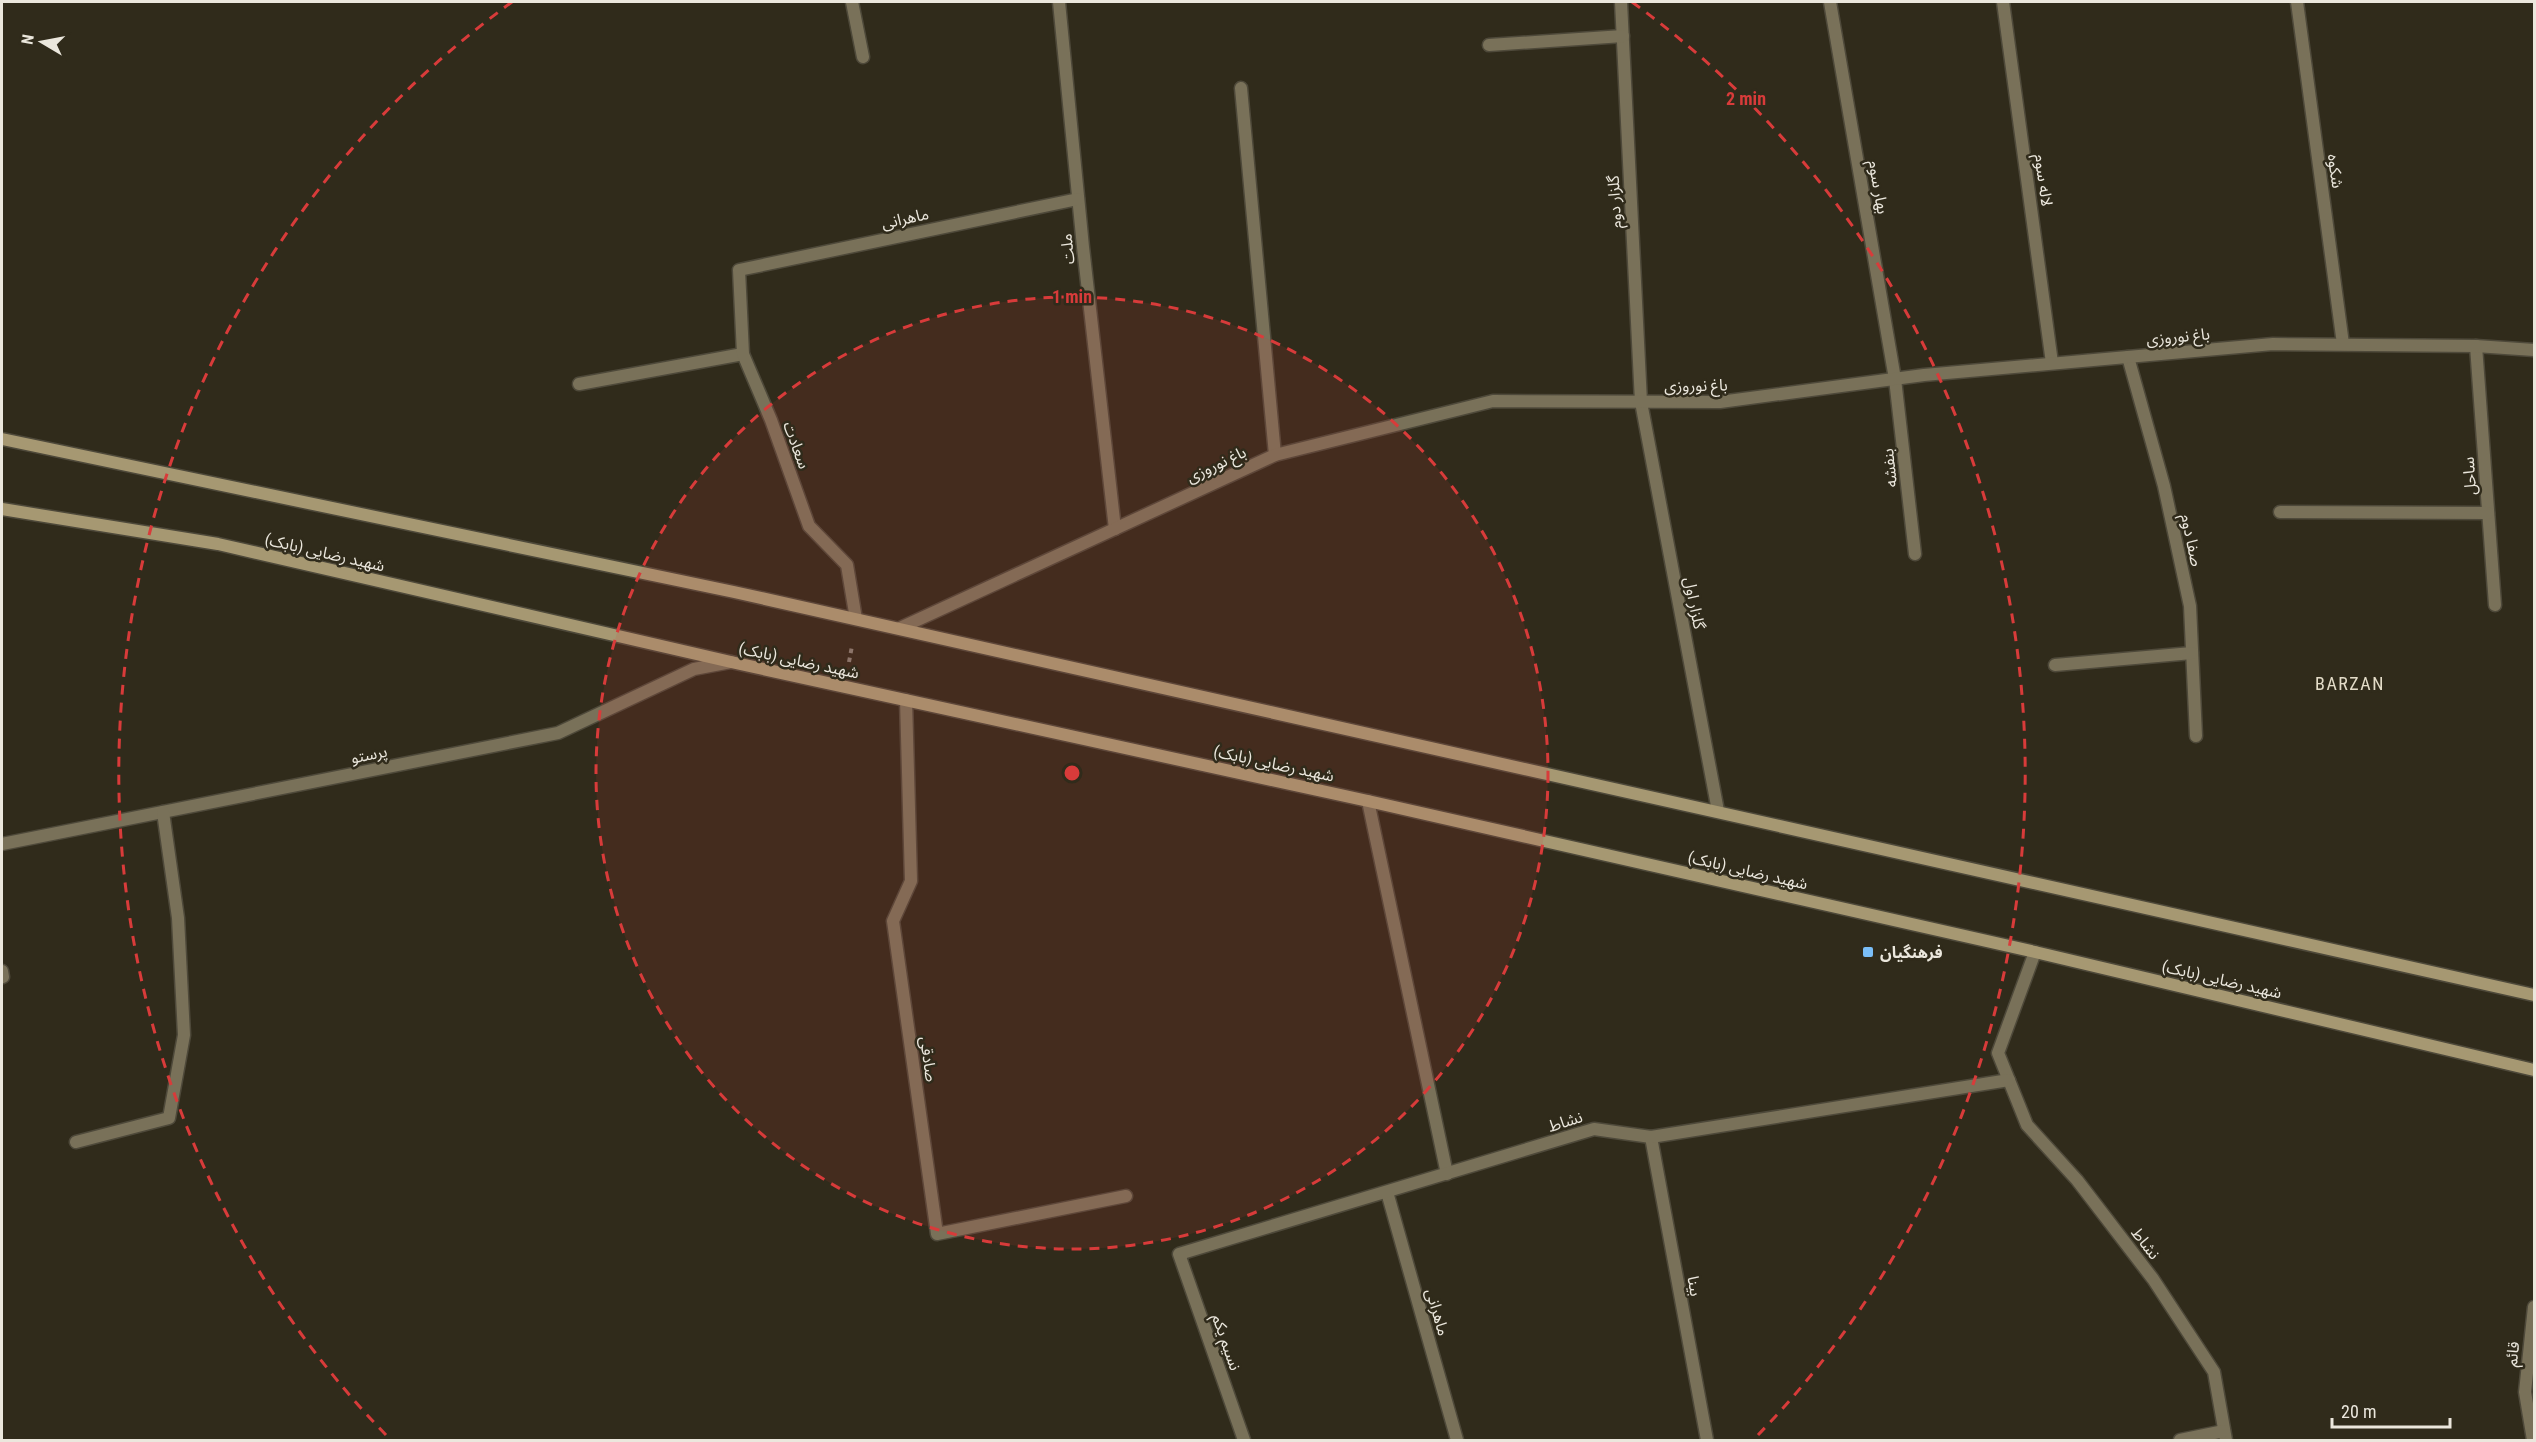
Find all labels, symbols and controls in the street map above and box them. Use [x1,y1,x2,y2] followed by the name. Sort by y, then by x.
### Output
[12,12,72,72] north arrow
[18,33,38,46] text: N
[1726,88,1766,109] text: 2 min
[2027,153,2057,208] street label: لاله سوم
[2324,153,2347,190] street label: شکوه
[1861,159,1893,216] street label: بهار سوم
[1604,174,1628,229] street label: گلزار دوم
[880,204,931,233] street label: ماهرانی
[1056,233,1079,265] street label: ملت
[1052,286,1092,307] text: 1 min
[2146,324,2211,352] street label: باغ نوروزی
[1664,375,1728,399] street label: باغ نوروزی
[779,419,814,471] street label: سعادت
[1183,442,1250,489] street label: باغ نوروزی
[1878,448,1901,488] street label: بنفشه
[2459,456,2480,496] street label: ساحل
[2174,512,2206,569] street label: صفا دوم
[263,529,387,576] street label: شهید رضایی (بابک)
[1679,575,1709,631] street label: گلزار اول
[737,638,861,683] street label: شهید رضایی (بابک)
[2315,673,2385,694] district label: BARZAN
[1212,741,1336,786] street label: شهید رضایی (بابک)
[349,742,389,768] street label: پرستو
[1062,763,1082,783] centre of rings
[1686,847,1810,894] street label: شهید رضایی (بابک)
[1880,943,1943,962] place label: فرهنگیان
[1861,945,1875,959] marker: فرهنگیان
[2160,956,2284,1003] street label: شهید رضایی (بابک)
[916,1035,941,1083] street label: صادقی
[1546,1107,1585,1136] street label: نشاط
[2127,1224,2164,1263] street label: نشاط
[1683,1274,1706,1298] street label: بینا
[1422,1286,1453,1338] street label: ماهرانی
[1205,1311,1245,1374] street label: نسیم یکم
[2502,1340,2526,1368] street label: قائم
[2332,1391,2450,1429] scale bar
[2341,1401,2376,1422] text: 20 m

